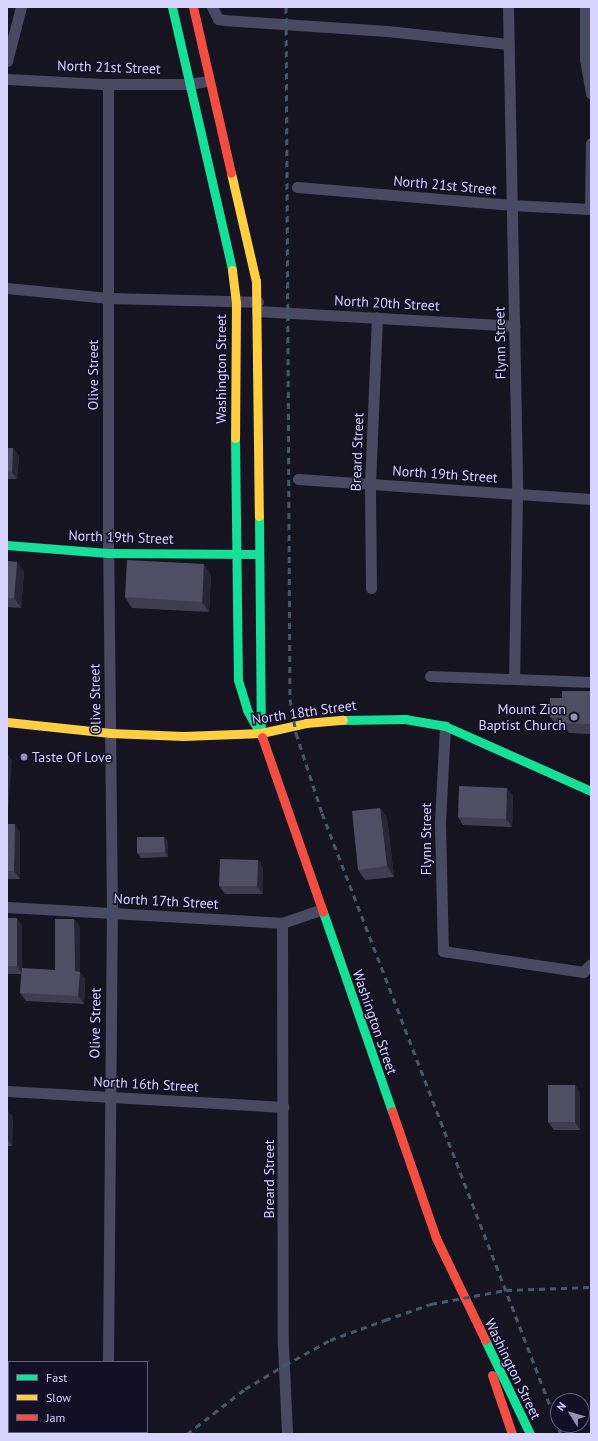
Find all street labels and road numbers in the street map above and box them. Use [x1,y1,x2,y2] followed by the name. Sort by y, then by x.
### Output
[57,57,161,77] street label: North 21st Street
[393,172,497,198] street label: North 21st Street
[334,292,440,314] street label: North 20th Street
[491,307,509,379] street label: Flynn Street
[213,314,229,424] street label: Washington Street
[85,340,101,410] street label: Olive Street
[347,412,367,492] street label: Breard Street
[392,462,498,486] street label: North 19th Street
[68,527,174,547] street label: North 19th Street
[86,664,104,734] street label: Olive Street
[251,696,357,728] street label: North 18th Street
[418,803,434,875] street label: Flynn Street
[113,890,219,912] street label: North 17th Street
[349,967,401,1077] street label: Washington Street
[86,988,104,1058] street label: Olive Street
[93,1073,199,1095] street label: North 16th Street
[261,1140,277,1218] street label: Breard Street
[481,1316,545,1422] street label: Washington Street

